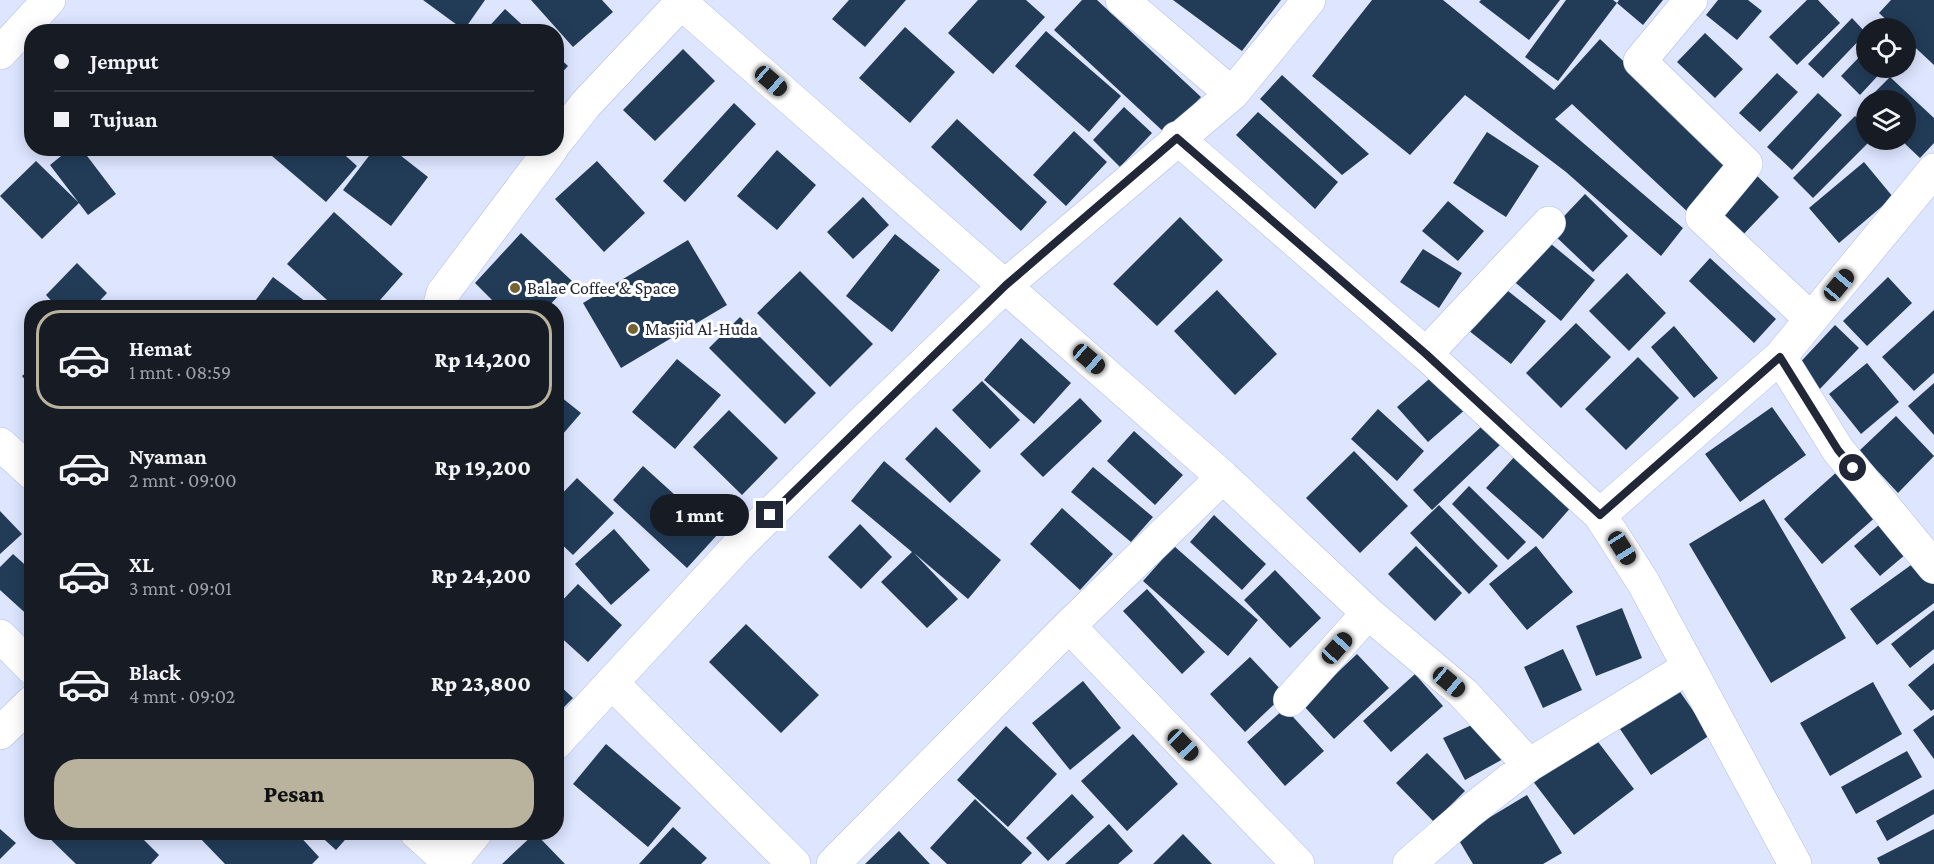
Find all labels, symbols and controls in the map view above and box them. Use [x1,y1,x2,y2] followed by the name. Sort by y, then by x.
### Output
[1856,18,1916,150] map controls
[1856,18,1916,78] button: locate
[90,49,159,74] text: Jemput
[752,62,790,100] car
[1856,90,1916,150] button: layers
[90,107,158,132] text: Tujuan
[1821,265,1857,305] car
[527,278,676,298] place label: Balae Coffee & Space
[508,281,522,295] marker: Balae Coffee & Space
[645,319,758,340] place label: Masjid Al-Huda
[626,322,640,336] marker: Masjid Al-Huda
[57,333,111,387] icon: car
[129,336,192,361] text: Hemat
[1070,340,1108,378] car
[434,347,531,372] text: Rp 14,200
[129,361,231,383] text: 1 mnt · 08:59
[57,441,111,495] icon: car
[129,444,207,469] text: Nyaman
[1839,454,1866,481] route start
[435,455,531,480] text: Rp 19,200
[129,469,237,491] text: 2 mnt · 09:00
[650,494,749,536] callout: 1 mnt
[756,501,783,528] route end
[675,504,724,526] text: 1 mnt
[1605,528,1639,568] car
[57,549,111,603] icon: car
[129,552,154,577] text: XL
[431,563,531,588] text: Rp 24,200
[129,577,232,599] text: 3 mnt · 09:01
[1318,629,1356,667] car
[57,657,111,711] icon: car
[129,660,181,685] text: Black
[1429,664,1469,700] car
[431,671,531,696] text: Rp 23,800
[129,685,235,707] text: 4 mnt · 09:02
[1164,726,1202,764] car
[54,759,534,828] button: Pesan

